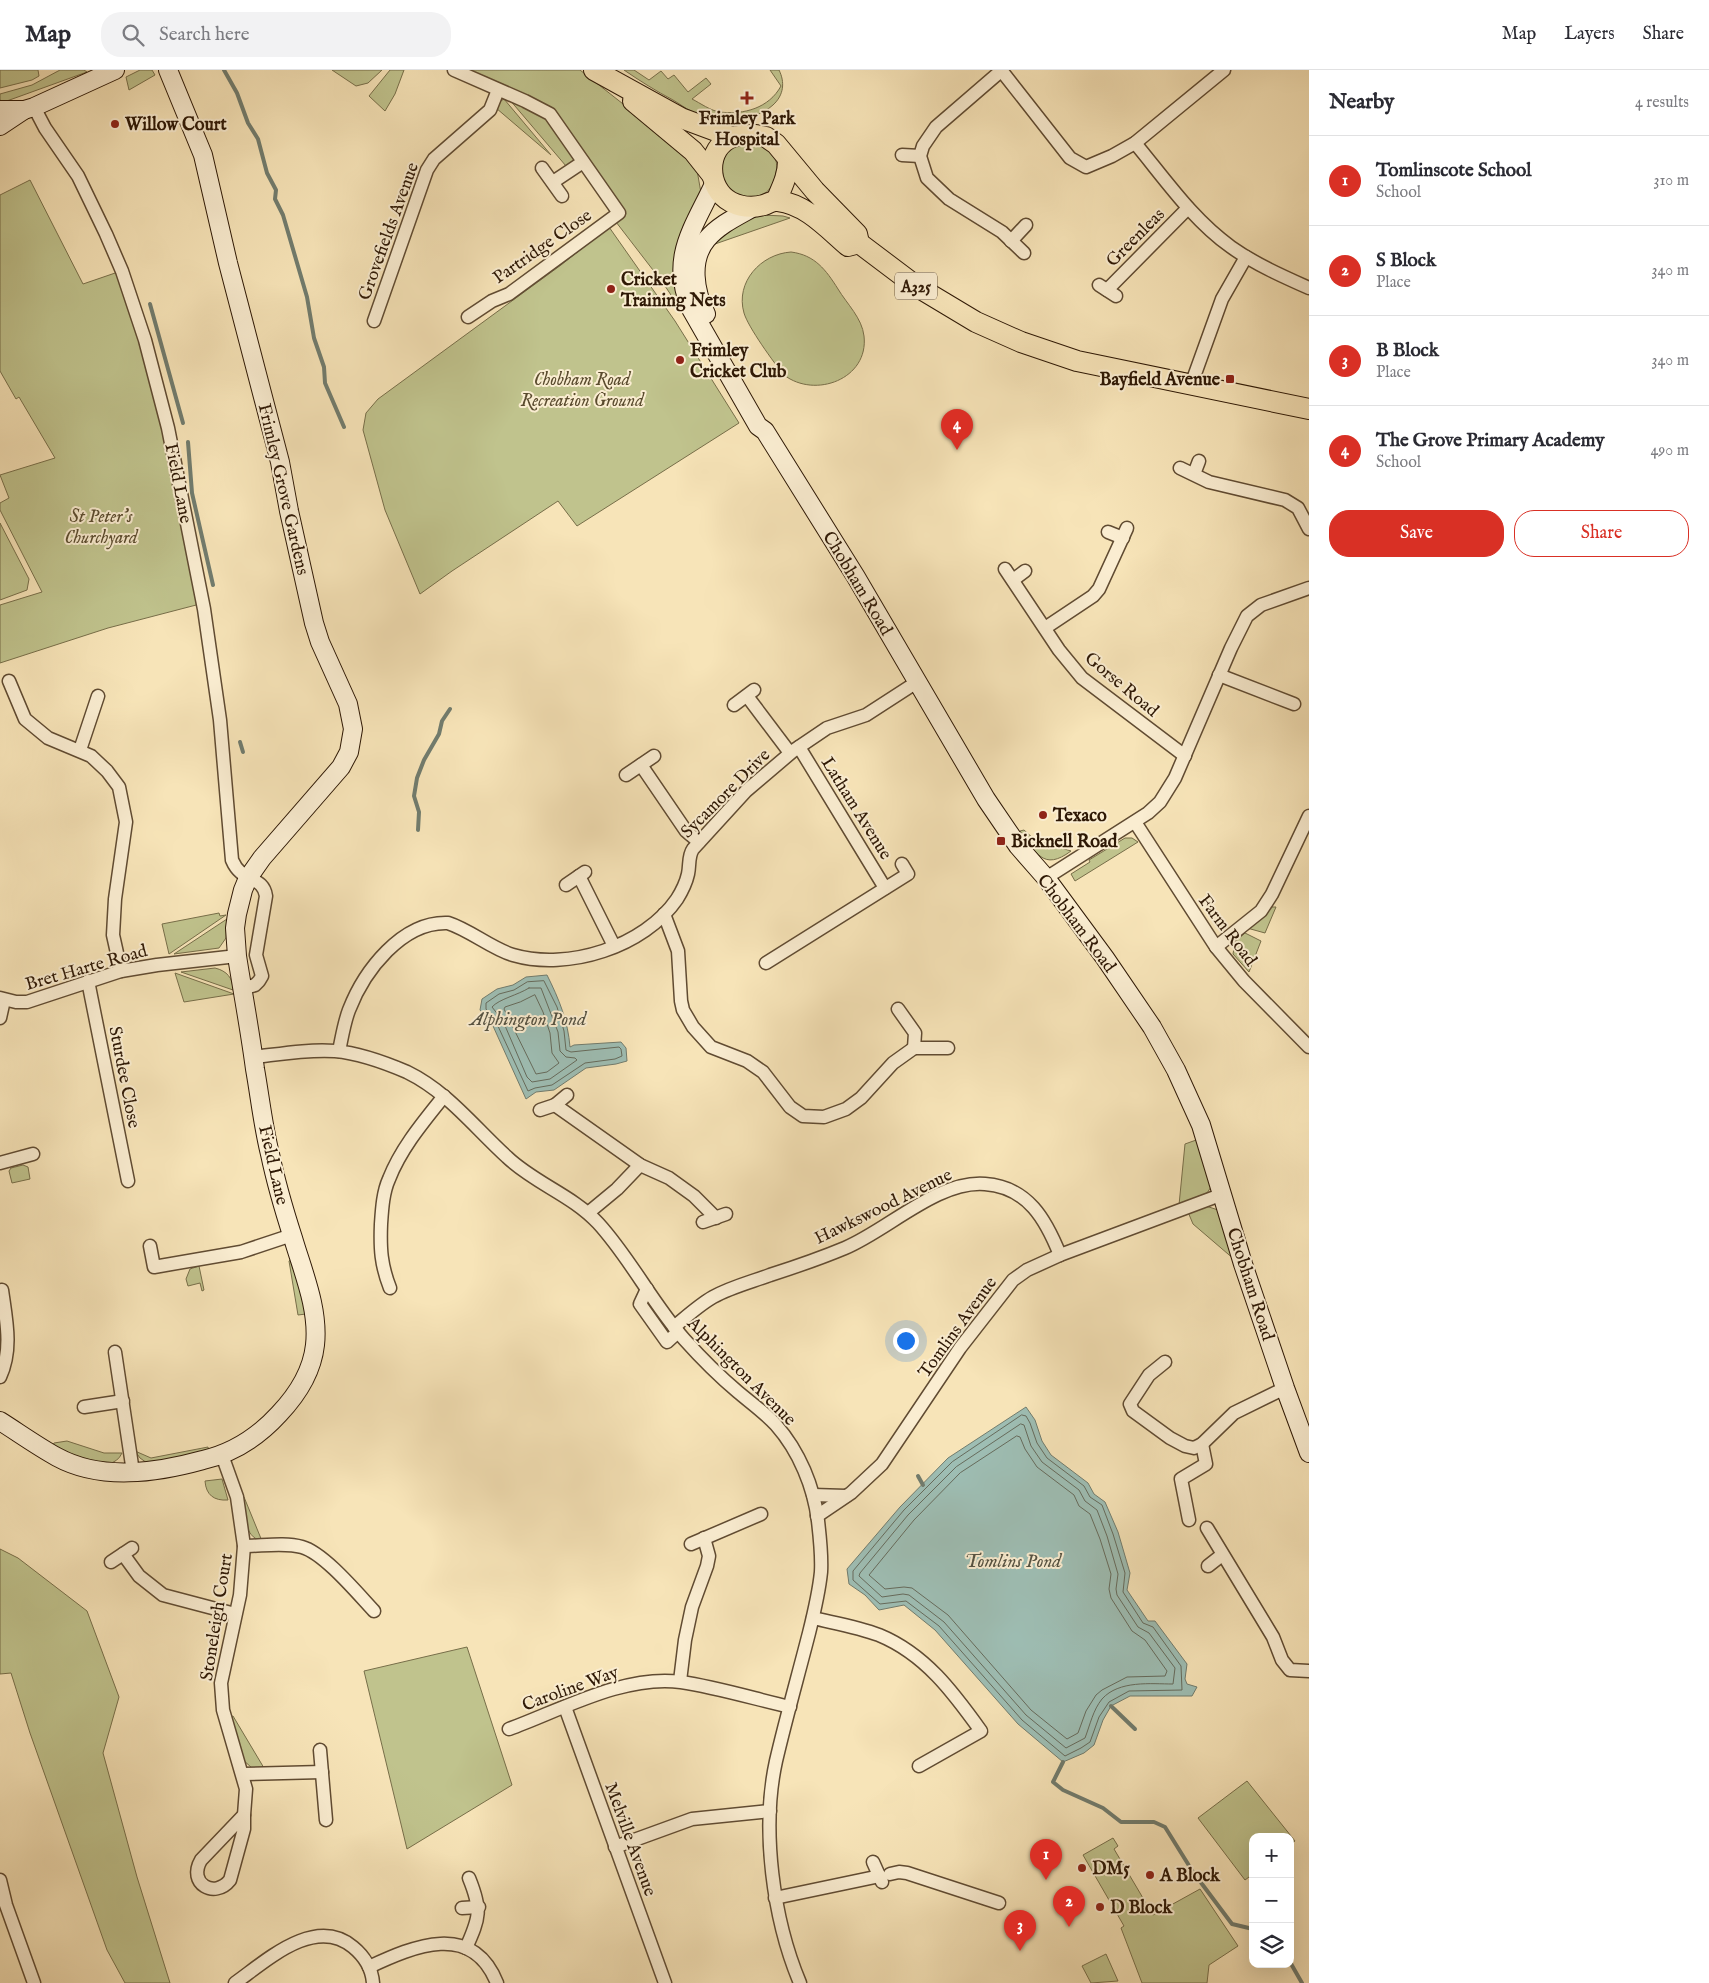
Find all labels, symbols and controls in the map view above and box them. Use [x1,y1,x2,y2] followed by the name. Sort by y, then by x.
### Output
[101,12,451,57] search box
[25,19,71,50] text: Map
[119,21,147,49] icon: search
[159,23,250,47] text: Search here
[1502,23,1536,46] text: Map
[1564,23,1615,46] text: Layers
[1643,23,1684,46] text: Share
[1329,89,1394,116] text: Nearby
[740,91,754,105] marker: Frimley Park Hospital
[1635,93,1689,113] text: 4 results
[699,108,797,152] place label: Frimley Park Hospital
[124,114,227,137] place label: Willow Court
[109,118,121,130] marker: Willow Court
[354,159,425,304] street label: Grovefields Avenue
[1376,159,1531,183] text: Tomlinscote School
[1342,171,1348,191] text: 1
[1653,171,1689,191] text: 310 m
[1376,183,1421,203] text: School
[1102,204,1170,272] street label: Greenleas
[489,205,597,290] street label: Partridge Close
[1376,249,1436,273] text: S Block
[1341,261,1349,281] text: 2
[1651,261,1689,281] text: 340 m
[620,269,726,313] place label: Cricket Training Nets
[895,272,937,300] road number: A325
[1376,273,1411,293] text: Place
[605,283,617,295] marker: Cricket Training Nets
[1376,339,1439,363] text: B Block
[690,340,787,384] place label: Frimley Cricket Club
[1342,351,1348,371] text: 3
[1651,351,1689,371] text: 340 m
[674,354,686,366] marker: Frimley Cricket Club
[1376,363,1411,383] text: Place
[520,369,645,413] park label: Chobham Road Recreation Ground
[1099,369,1221,392] place label: Bayfield Avenue
[1224,373,1236,385] marker: Bayfield Avenue
[252,401,313,577] street label: Frimley Grove Gardens
[941,409,973,450] pin: 4
[1376,429,1605,453] text: The Grove Primary Academy
[158,441,197,525] street label: Field Lane
[1341,441,1349,461] text: 4
[1650,441,1689,461] text: 490 m
[1376,453,1421,473] text: School
[64,506,139,550] park label: St Peter's Churchyard
[1329,510,1504,557] button: Save
[1514,510,1689,557] button: Share
[817,527,897,640] street label: Chobham Road
[1079,647,1163,723] street label: Gorse Road
[676,744,776,844] street label: Sycamore Drive
[815,753,896,864] street label: Latham Avenue
[1052,805,1107,828] place label: Texaco
[1037,809,1049,821] marker: Texaco
[1011,831,1118,854] place label: Bicknell Road
[995,835,1007,847] marker: Bicknell Road
[1031,870,1121,978] street label: Chobham Road
[1192,890,1262,972] street label: Farm Road
[23,940,150,997] street label: Bret Harte Road
[468,1008,587,1032] water label: Alphington Pond
[102,1024,145,1130] street label: Sturdee Close
[252,1123,293,1208] street label: Field Lane
[811,1164,956,1251] street label: Hawkswood Avenue
[1220,1225,1279,1344] street label: Chobham Road
[914,1273,1003,1383] street label: Tomlins Avenue
[681,1312,800,1431] street label: Alphington Avenue
[893,1328,919,1354] your location
[965,1550,1062,1574] water label: Tomlins Pond
[196,1552,239,1683] street label: Stoneleigh Court
[519,1661,622,1717] street label: Caroline Way
[598,1779,661,1900] street label: Melville Avenue
[1249,1833,1294,1968] map controls
[1249,1833,1294,1878] button: +
[1030,1839,1062,1880] pin: 1
[1092,1858,1130,1881] place label: DM5
[1076,1862,1088,1874] marker: DM5
[1159,1865,1221,1888] place label: A Block
[1144,1869,1156,1881] marker: A Block
[1249,1878,1294,1923] button: −
[1053,1886,1085,1927] pin: 2
[1110,1897,1174,1920] place label: D Block
[1094,1901,1106,1913] marker: D Block
[1004,1910,1036,1951] pin: 3
[1249,1923,1294,1968] button: layers

